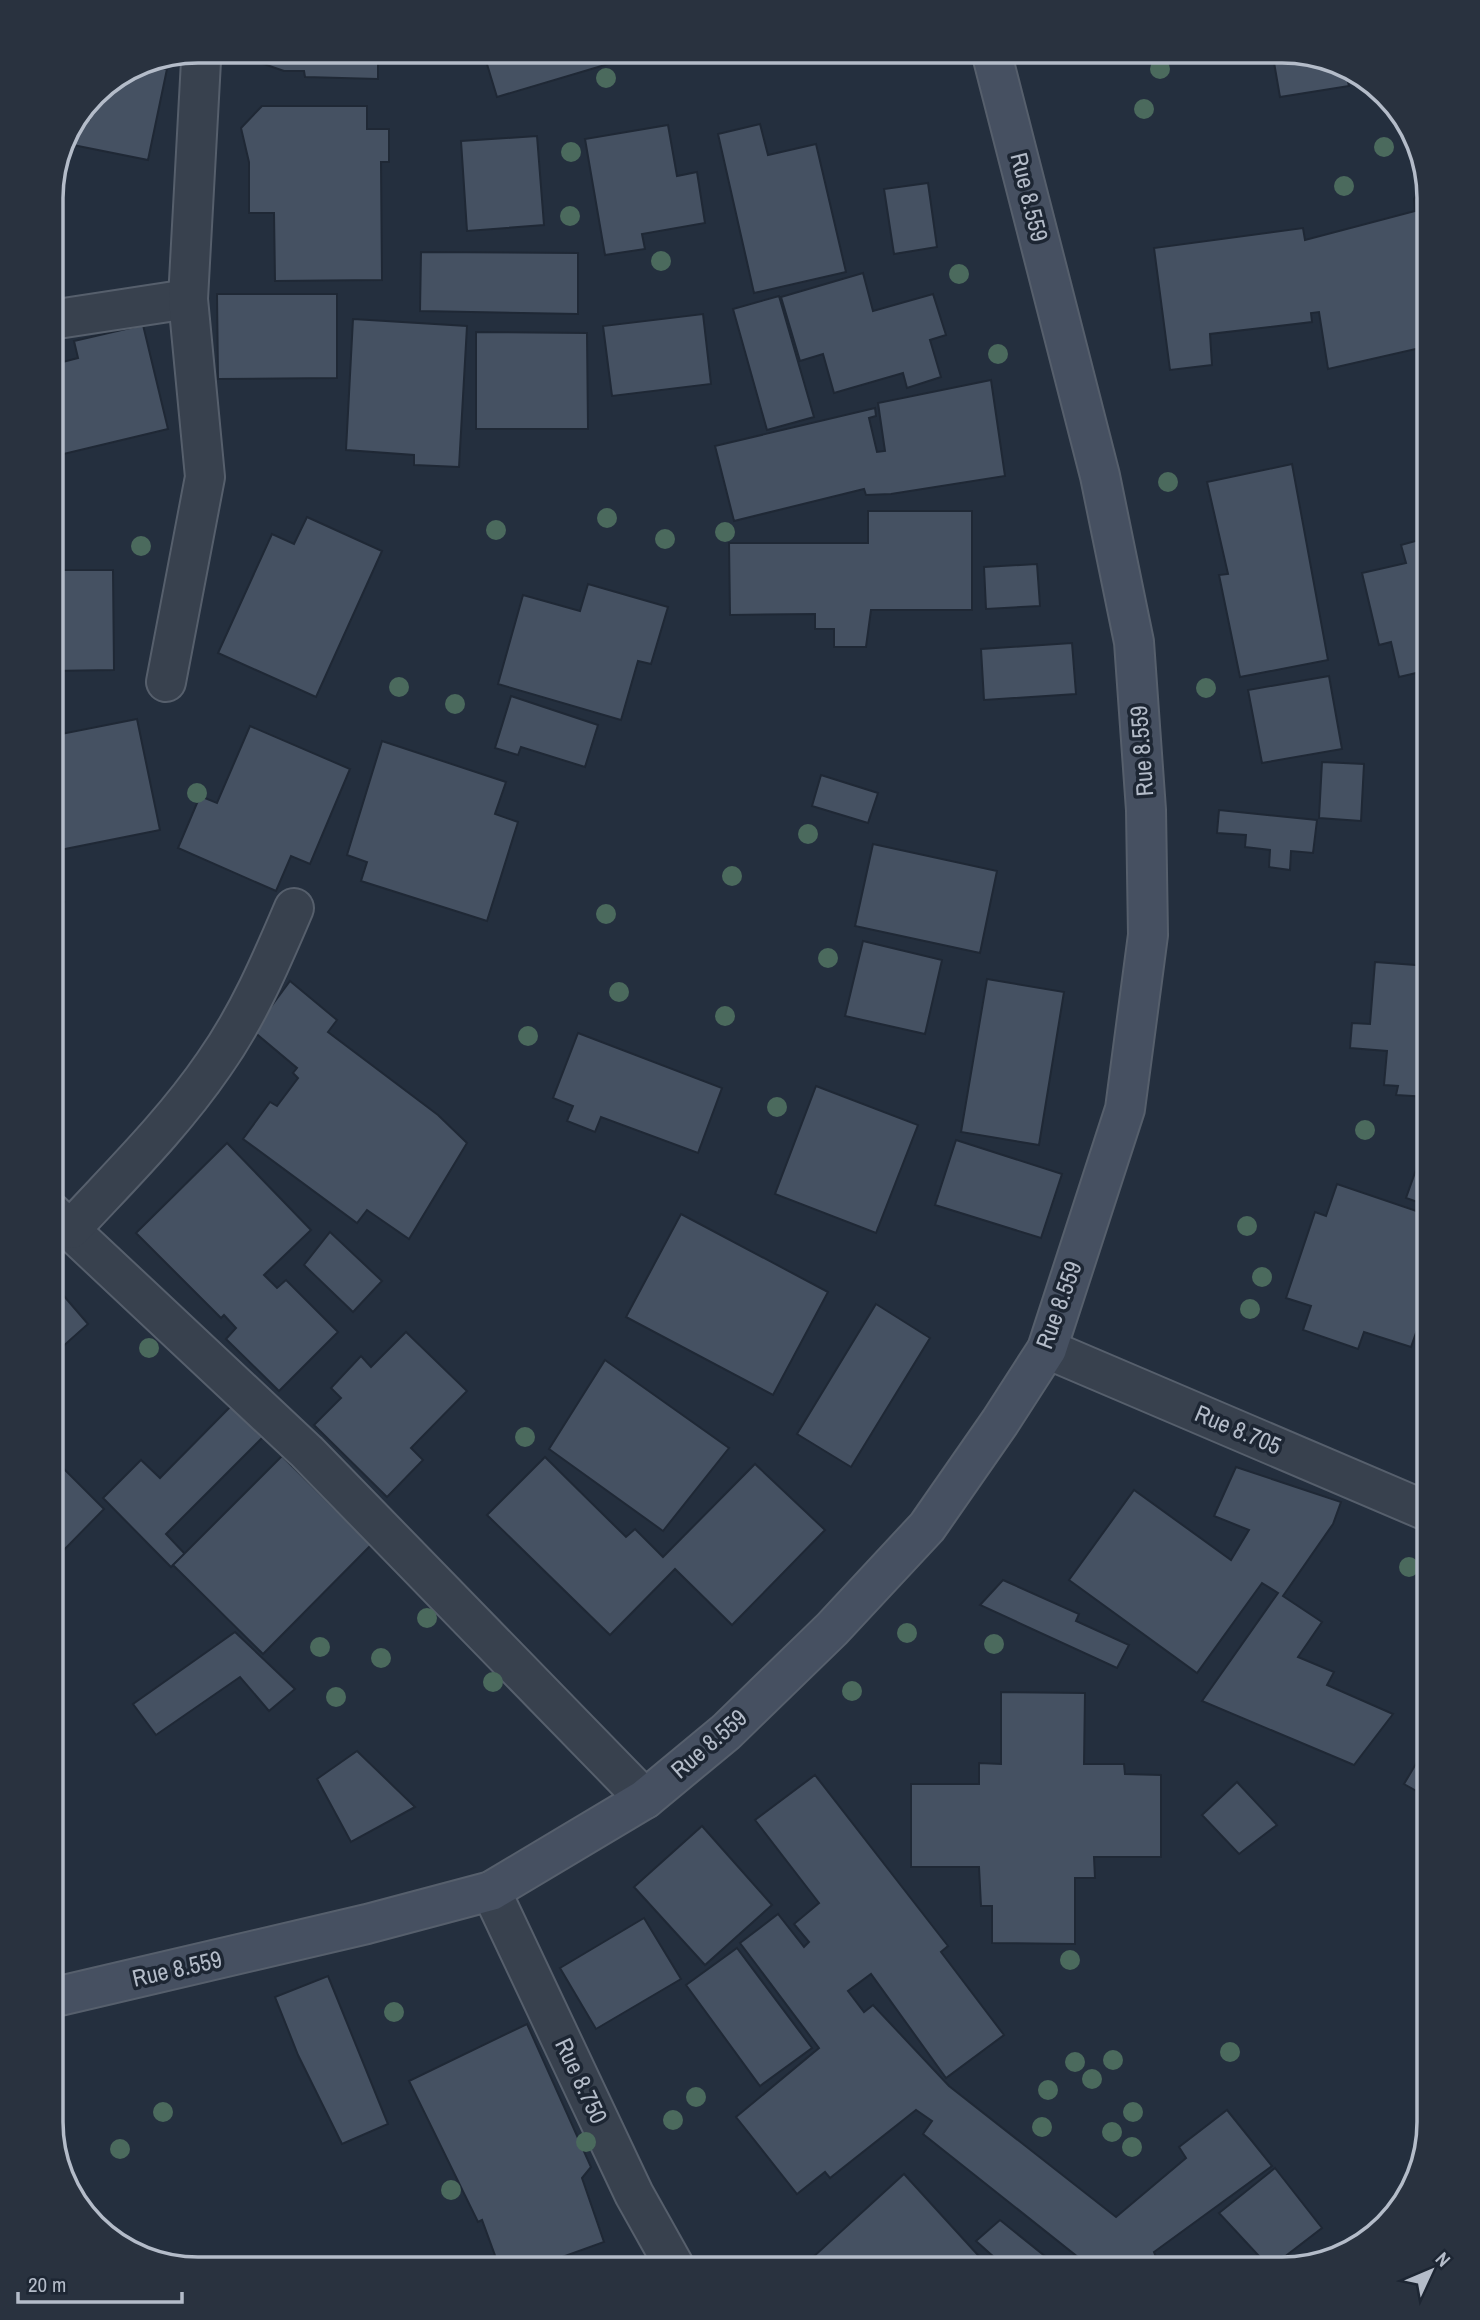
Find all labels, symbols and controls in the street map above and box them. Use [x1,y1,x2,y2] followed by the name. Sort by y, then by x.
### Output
[1003,149,1056,245] street label: Rue 8.559
[1122,705,1160,797] street label: Rue 8.559
[1027,1257,1089,1353] street label: Rue 8.559
[1190,1397,1286,1462] street label: Rue 8.705
[664,1701,753,1785] street label: Rue 8.559
[129,1942,225,1994] street label: Rue 8.559
[548,2033,616,2128] street label: Rue 8.750
[1396,2236,1466,2306] north arrow
[1430,2246,1456,2272] text: N
[18,2260,182,2304] scale bar
[28,2270,66,2299] text: 20 m

